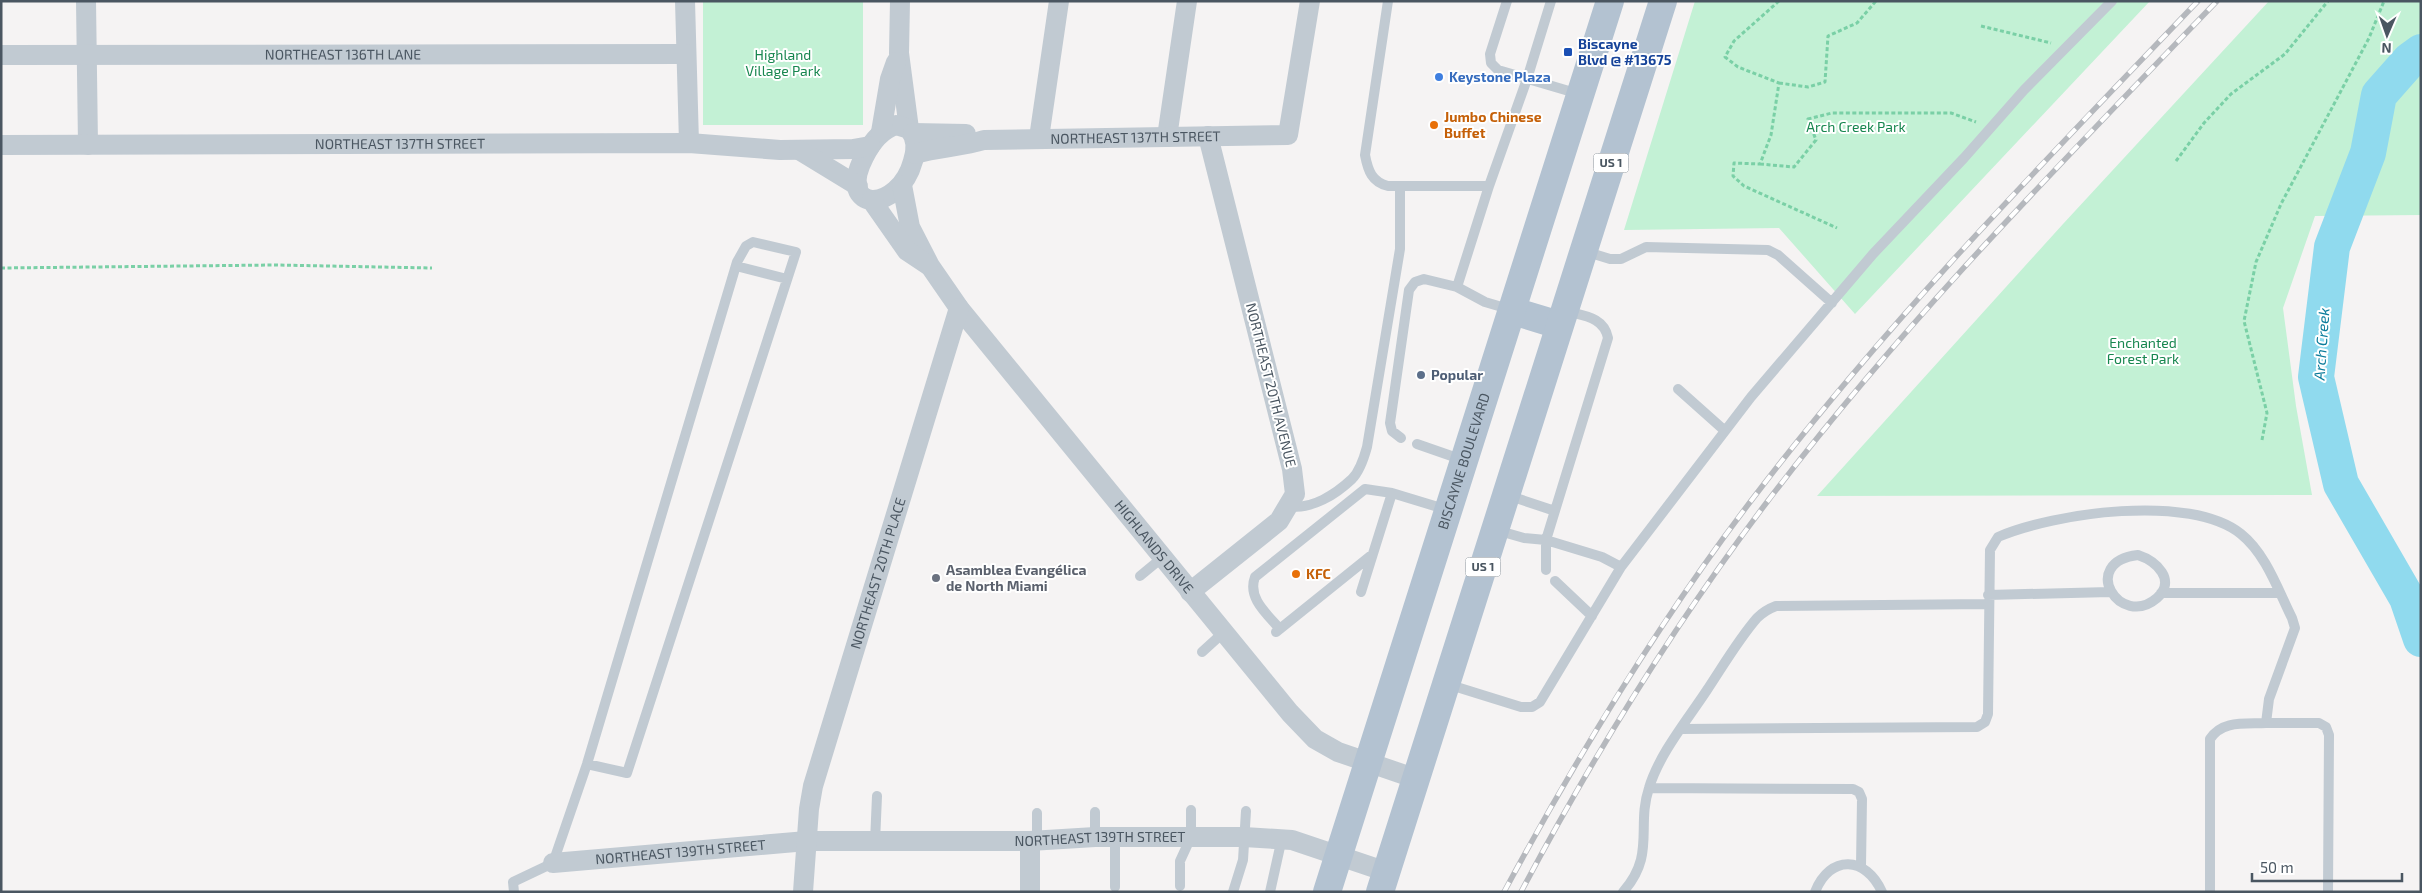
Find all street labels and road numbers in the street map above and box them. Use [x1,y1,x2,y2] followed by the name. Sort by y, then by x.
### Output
[265,45,421,63] street label: NORTHEAST 136TH LANE
[1050,127,1221,147] street label: NORTHEAST 137TH STREET
[315,135,485,152] street label: NORTHEAST 137TH STREET
[1594,154,1628,172] road number: US 1
[1243,301,1300,469] street label: NORTHEAST 20TH AVENUE
[1434,391,1493,531] street label: BISCAYNE BOULEVARD
[846,495,909,651] street label: NORTHEAST 20TH PLACE
[1111,496,1198,597] street label: HIGHLANDS DRIVE
[1466,558,1500,576] road number: US 1
[1015,828,1185,849] street label: NORTHEAST 139TH STREET
[595,836,766,867] street label: NORTHEAST 139TH STREET

